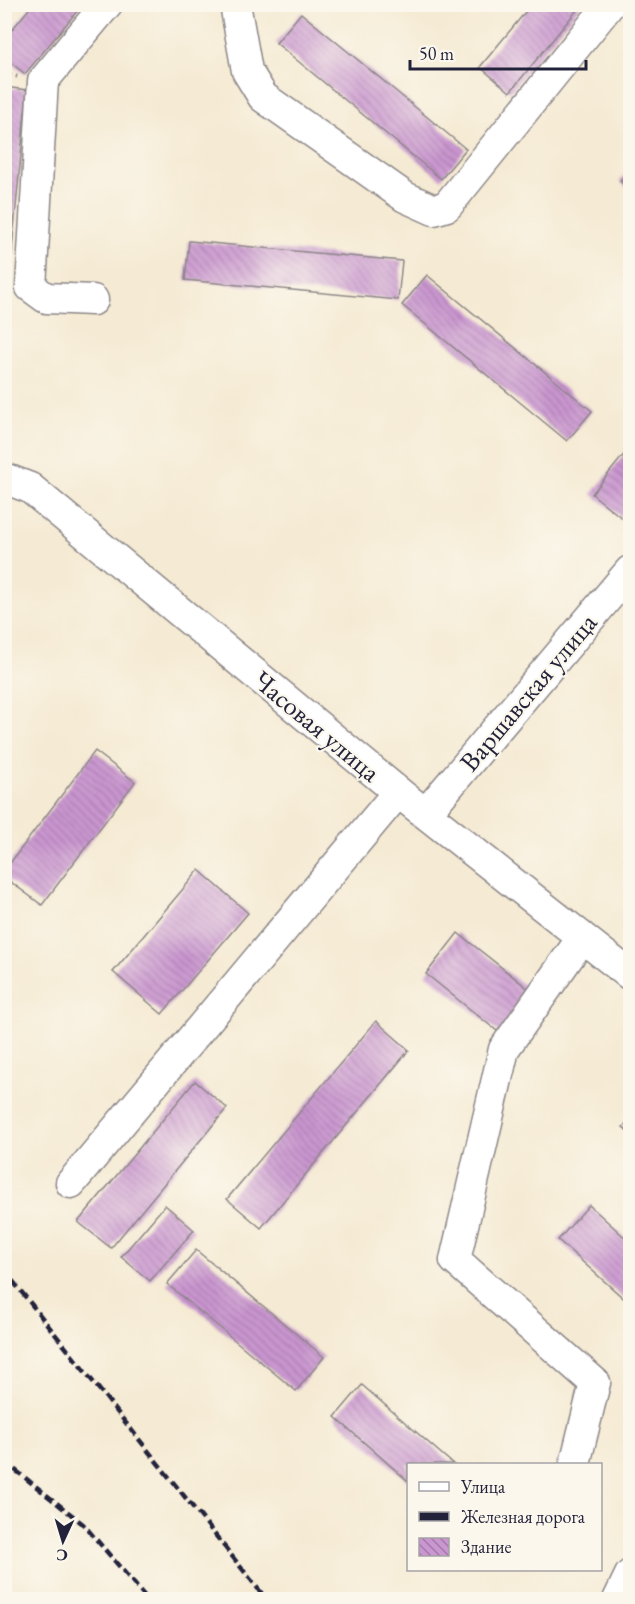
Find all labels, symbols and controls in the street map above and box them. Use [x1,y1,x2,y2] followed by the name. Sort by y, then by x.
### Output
[410,33,586,71] scale bar
[419,42,454,65] text: 50 m
[452,606,605,778] street label: Варшавская улица
[246,663,388,790] street label: Часовая улица
[407,1463,602,1571] legend
[460,1475,506,1498] text: Улица
[460,1505,586,1528] text: Железная дорога
[33,1511,93,1571] north arrow
[461,1535,511,1558] text: Здание
[56,1545,68,1566] text: С

